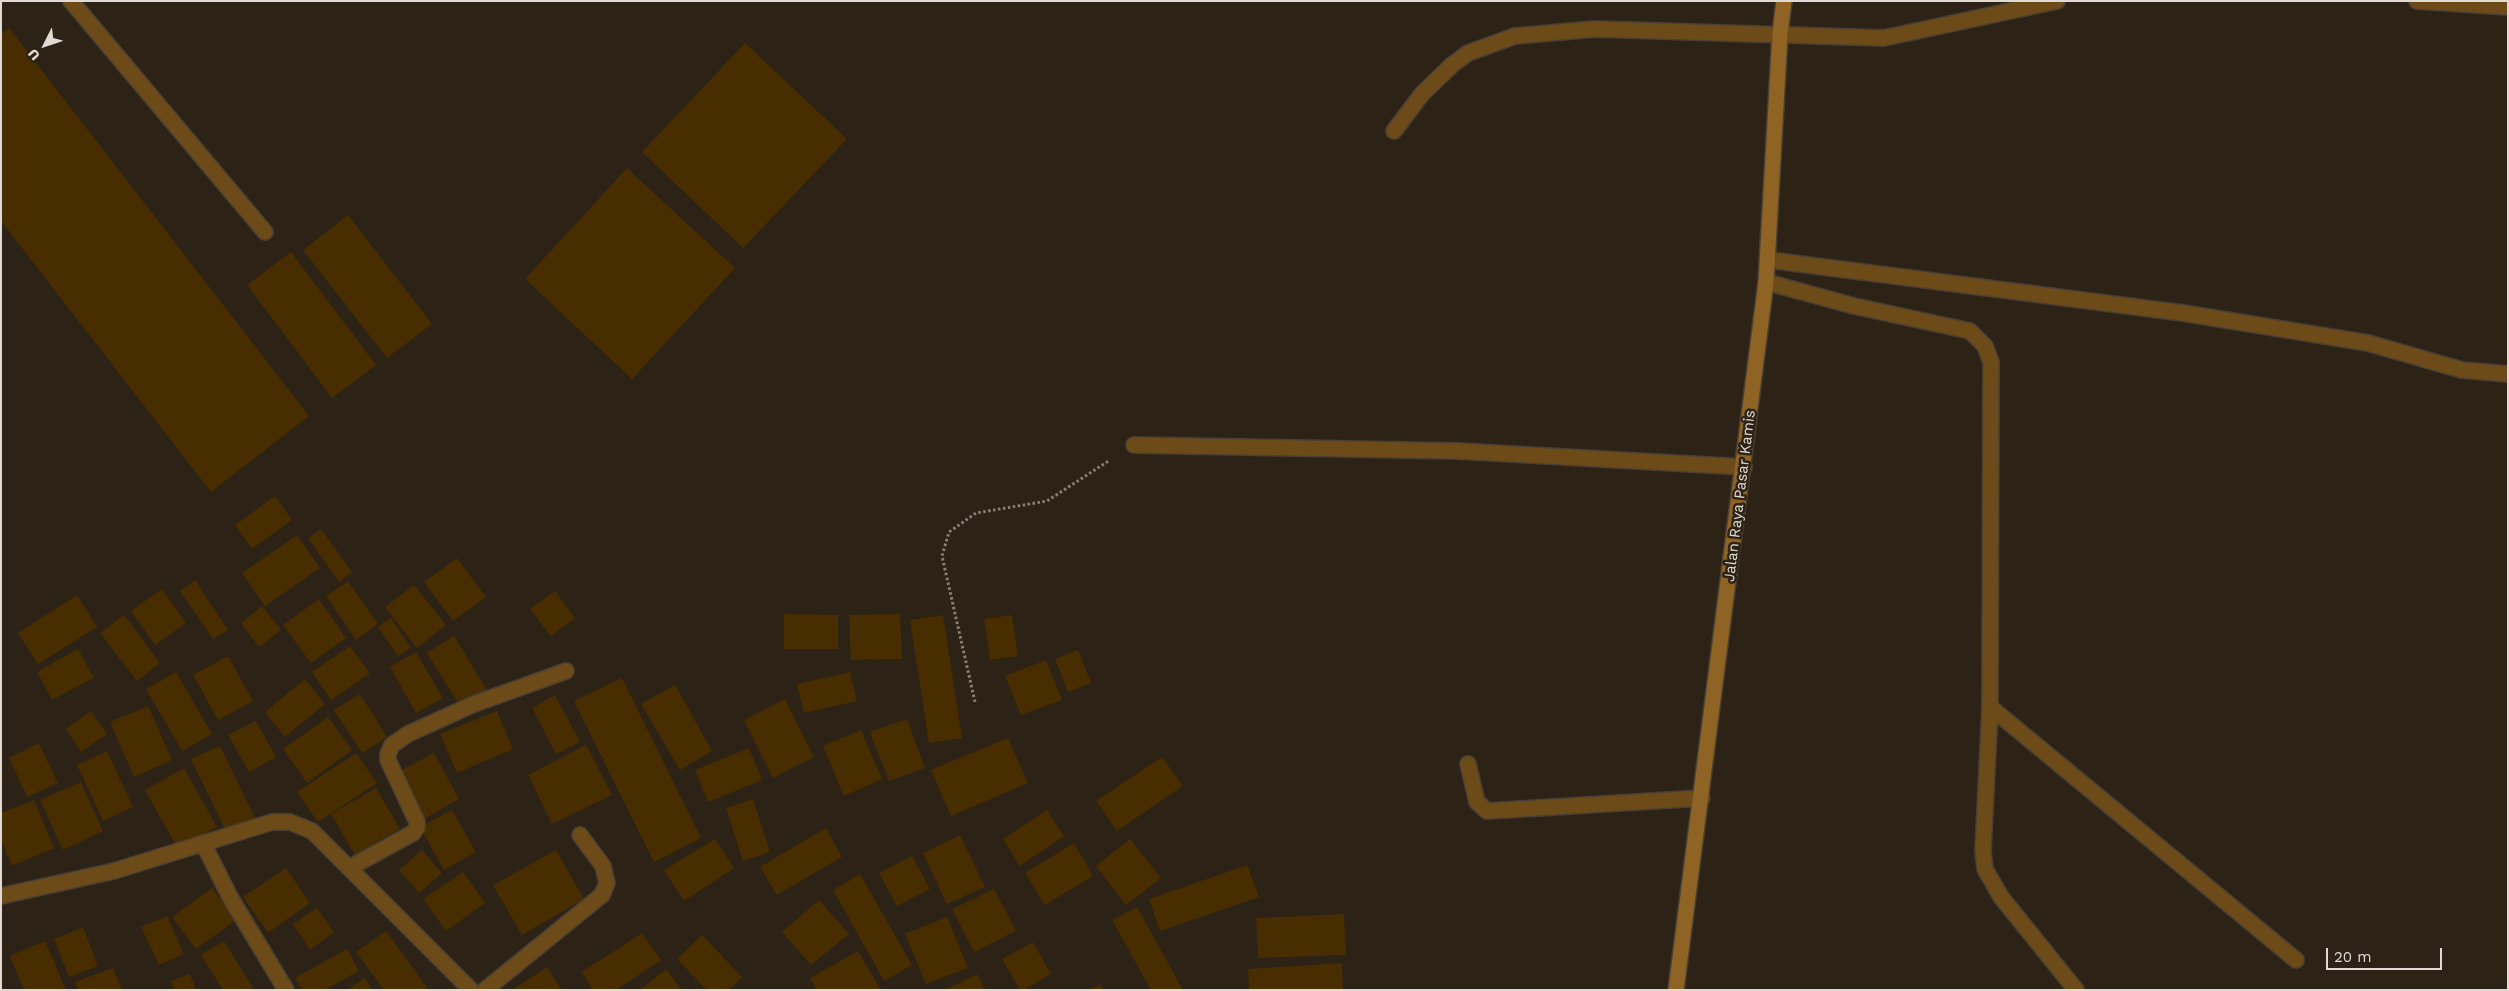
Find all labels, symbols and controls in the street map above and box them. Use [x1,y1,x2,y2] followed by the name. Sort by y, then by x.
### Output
[20,20,70,70] north arrow
[24,46,43,64] text: U
[1721,409,1759,583] street label: Jalan Raya Pasar Kamis
[2329,938,2445,970] scale bar
[2334,948,2372,966] text: 20 m

